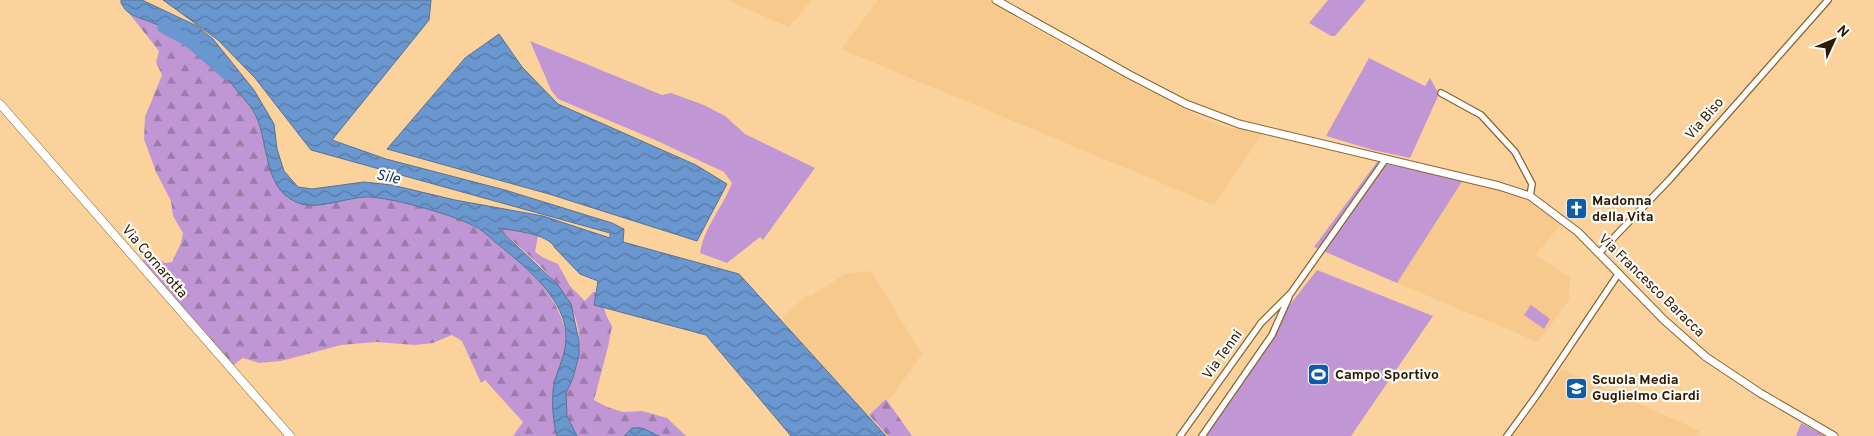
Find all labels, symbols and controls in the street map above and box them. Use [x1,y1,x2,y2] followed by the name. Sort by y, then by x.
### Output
[1809,15,1859,65] north arrow
[1833,22,1852,42] text: N
[1682,94,1728,144] street label: Via Biso
[374,166,402,190] water label: Sile
[1592,193,1654,226] place label: Madonna della Vita
[1564,197,1588,221] church icon: Madonna della Vita
[118,222,190,302] street label: Via Cornarotta
[1594,231,1708,341] street label: Via Francesco Baracca
[1199,327,1247,383] street label: Via Tenni
[1307,363,1331,387] sports icon: Campo Sportivo
[1335,367,1439,384] place label: Campo Sportivo
[1592,372,1700,405] place label: Scuola Media Guglielmo Ciardi
[1564,376,1588,400] school or university icon: Scuola Media Guglielmo Ciardi

